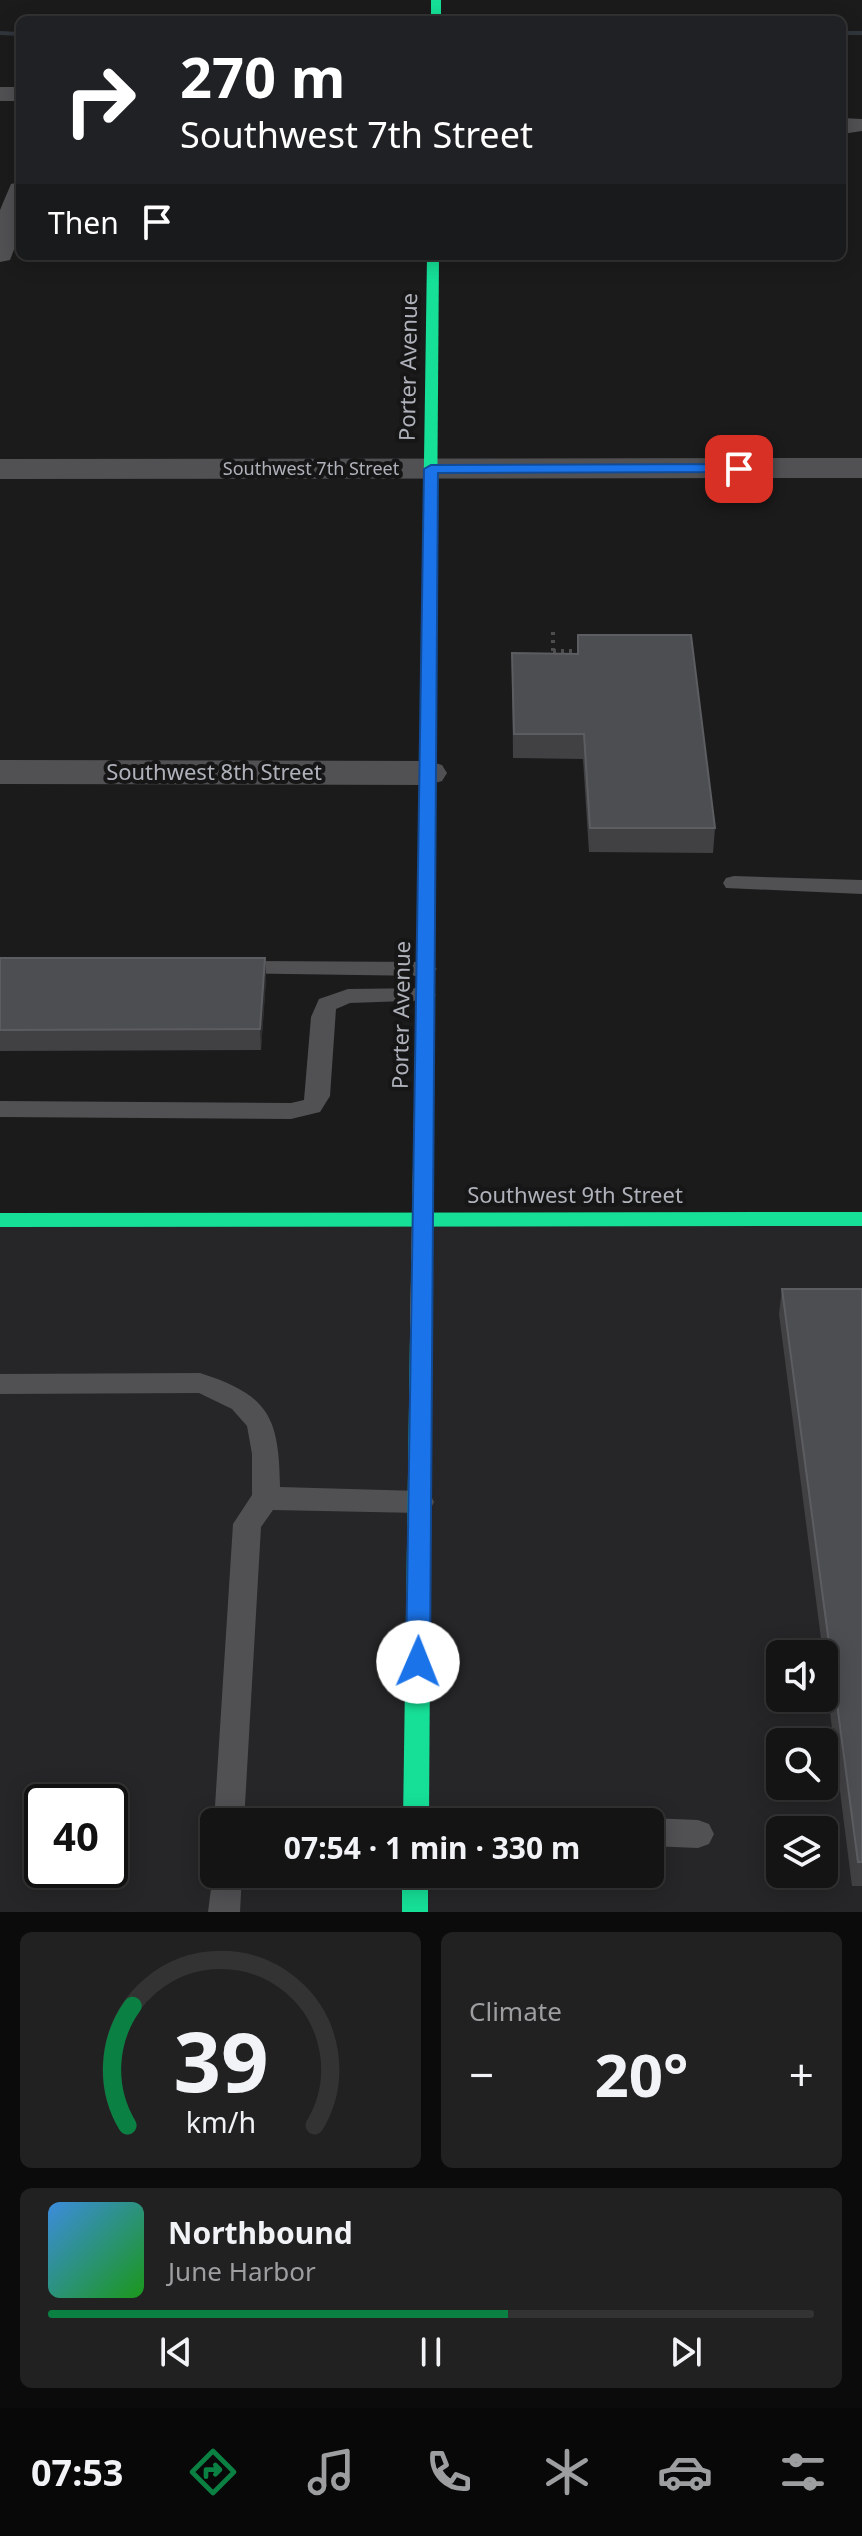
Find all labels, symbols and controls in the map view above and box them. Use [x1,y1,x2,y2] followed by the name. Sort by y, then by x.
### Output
[180,38,345,114] text: 270 m
[48,48,152,152] icon: right
[180,110,533,159] text: Southwest 7th Street
[135,200,179,244] icon: arrive
[48,202,119,243] text: Then
[391,293,423,441] street label: Porter Avenue
[705,435,773,503] pin
[717,447,761,491] icon: arrive
[223,456,400,480] street label: Southwest 7th Street
[106,756,322,786] street label: Southwest 8th Street
[384,941,416,1089] street label: Porter Avenue
[467,1179,683,1209] street label: Southwest 9th Street
[376,1620,460,1704] position arrow
[766,1640,838,1888] map controls
[766,1640,838,1712] button: sound
[766,1728,838,1800] button: search
[24,1784,128,1888] speed limit sign: 40
[766,1816,838,1888] button: layers
[284,1827,580,1868] text: 07:54 · 1 min · 330 m
[469,1993,562,2029] text: Climate
[173,2003,268,2116] text: 39
[594,2033,689,2115] text: 20°
[469,2044,494,2104] text: −
[789,2044,814,2104] text: +
[185,2102,256,2141] text: km/h
[168,2212,353,2253] text: Northbound
[168,2253,316,2289] text: June Harbor
[154,2330,198,2374] icon: previous
[409,2330,453,2374] icon: pause
[664,2330,708,2374] icon: next
[185,2444,241,2500] icon: directions
[303,2444,359,2500] icon: music
[421,2444,477,2500] icon: phone
[539,2444,595,2500] icon: climate
[657,2444,713,2500] icon: car
[775,2444,831,2500] icon: filters
[31,2448,123,2497] text: 07:53

